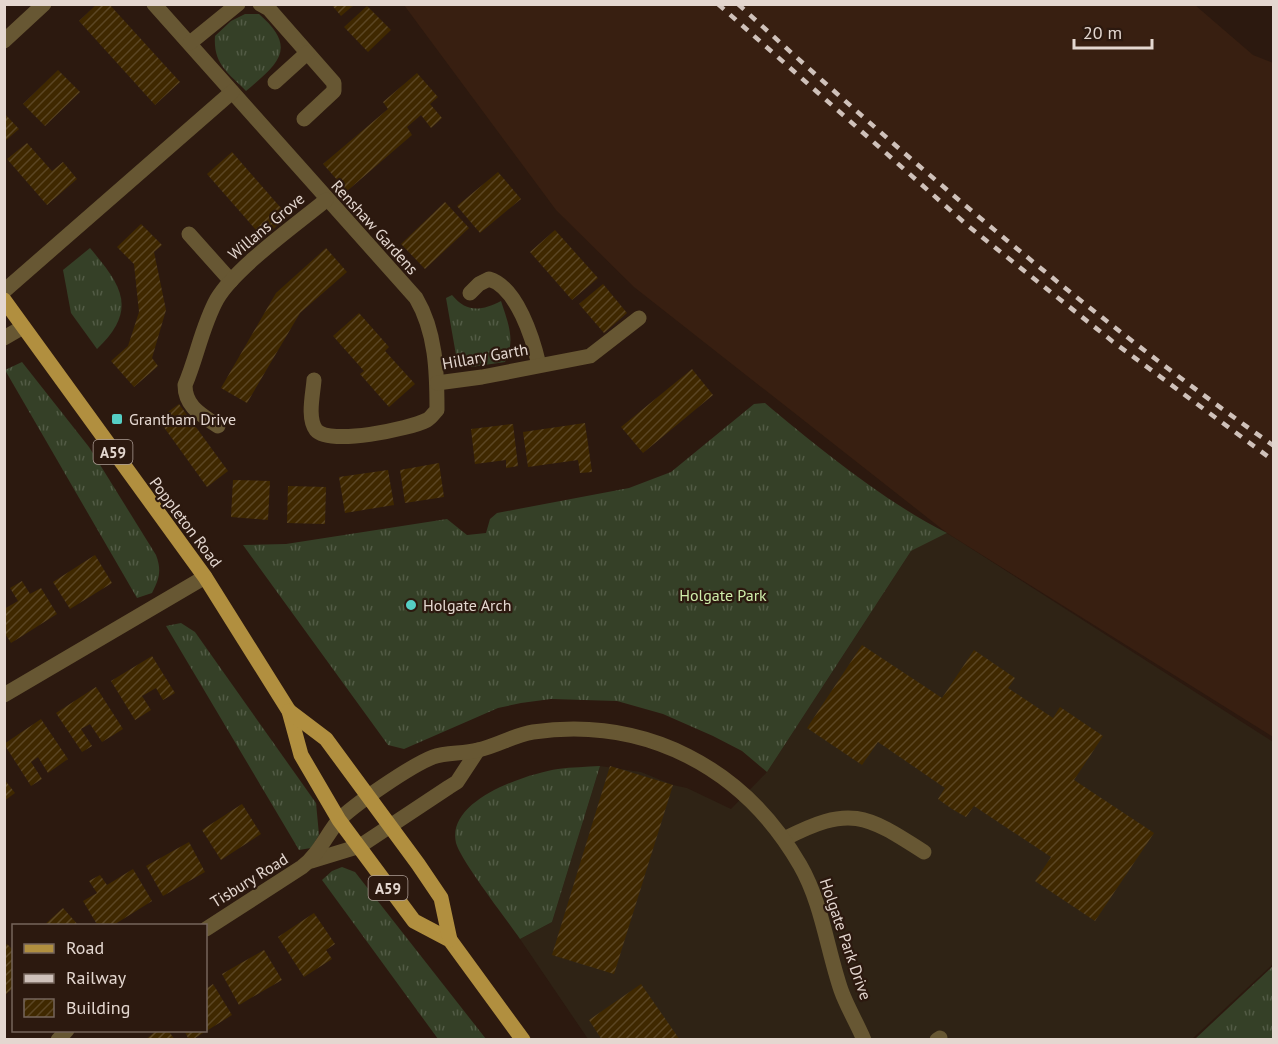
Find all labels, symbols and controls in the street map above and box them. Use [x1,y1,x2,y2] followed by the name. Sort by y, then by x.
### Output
[1074,12,1152,50] scale bar
[1083,21,1122,44] text: 20 m
[327,176,423,279] street label: Renshaw Gardens
[224,188,308,264] street label: Willans Grove
[441,339,529,373] street label: Hillary Garth
[129,409,236,429] place label: Grantham Drive
[110,412,124,426] marker: Grantham Drive
[94,440,132,464] road number: A59
[146,473,226,571] street label: Poppleton Road
[679,585,767,605] park label: Holgate Park
[423,595,511,615] place label: Holgate Arch
[404,598,418,612] marker: Holgate Arch
[207,848,291,912] street label: Tisbury Road
[368,876,408,900] road number: A59
[816,876,876,1002] street label: Holgate Park Drive
[12,924,207,1032] legend
[66,936,104,959] text: Road
[66,966,127,989] text: Railway
[66,996,130,1019] text: Building

